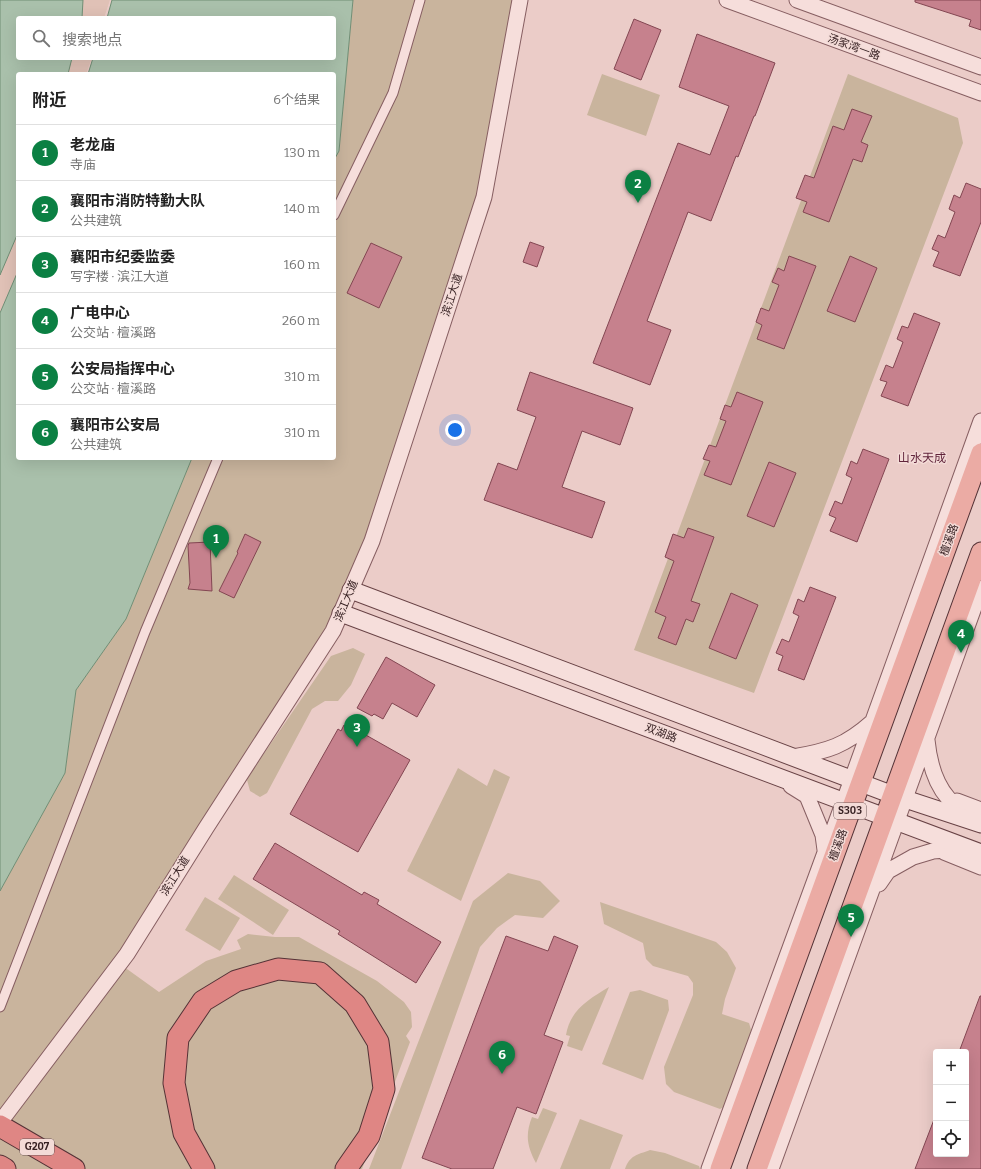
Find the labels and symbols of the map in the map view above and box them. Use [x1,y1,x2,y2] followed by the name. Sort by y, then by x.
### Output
[826,31,882,63] street label: 汤家湾一路
[625,170,651,203] pin: 2
[439,272,465,318] street label: 滨江大道
[445,420,465,440] your location
[898,451,946,465] district label: 山水天成
[937,522,961,558] street label: 檀溪路
[203,525,229,558] pin: 1
[331,578,361,624] street label: 滨江大道
[948,620,974,653] pin: 4
[344,714,370,747] pin: 3
[643,721,679,745] street label: 双湖路
[834,803,866,819] road number: S303
[826,827,850,863] street label: 檀溪路
[158,854,192,898] street label: 滨江大道
[838,904,864,937] pin: 5
[489,1041,515,1074] pin: 6
[20,1139,54,1155] road number: G207

